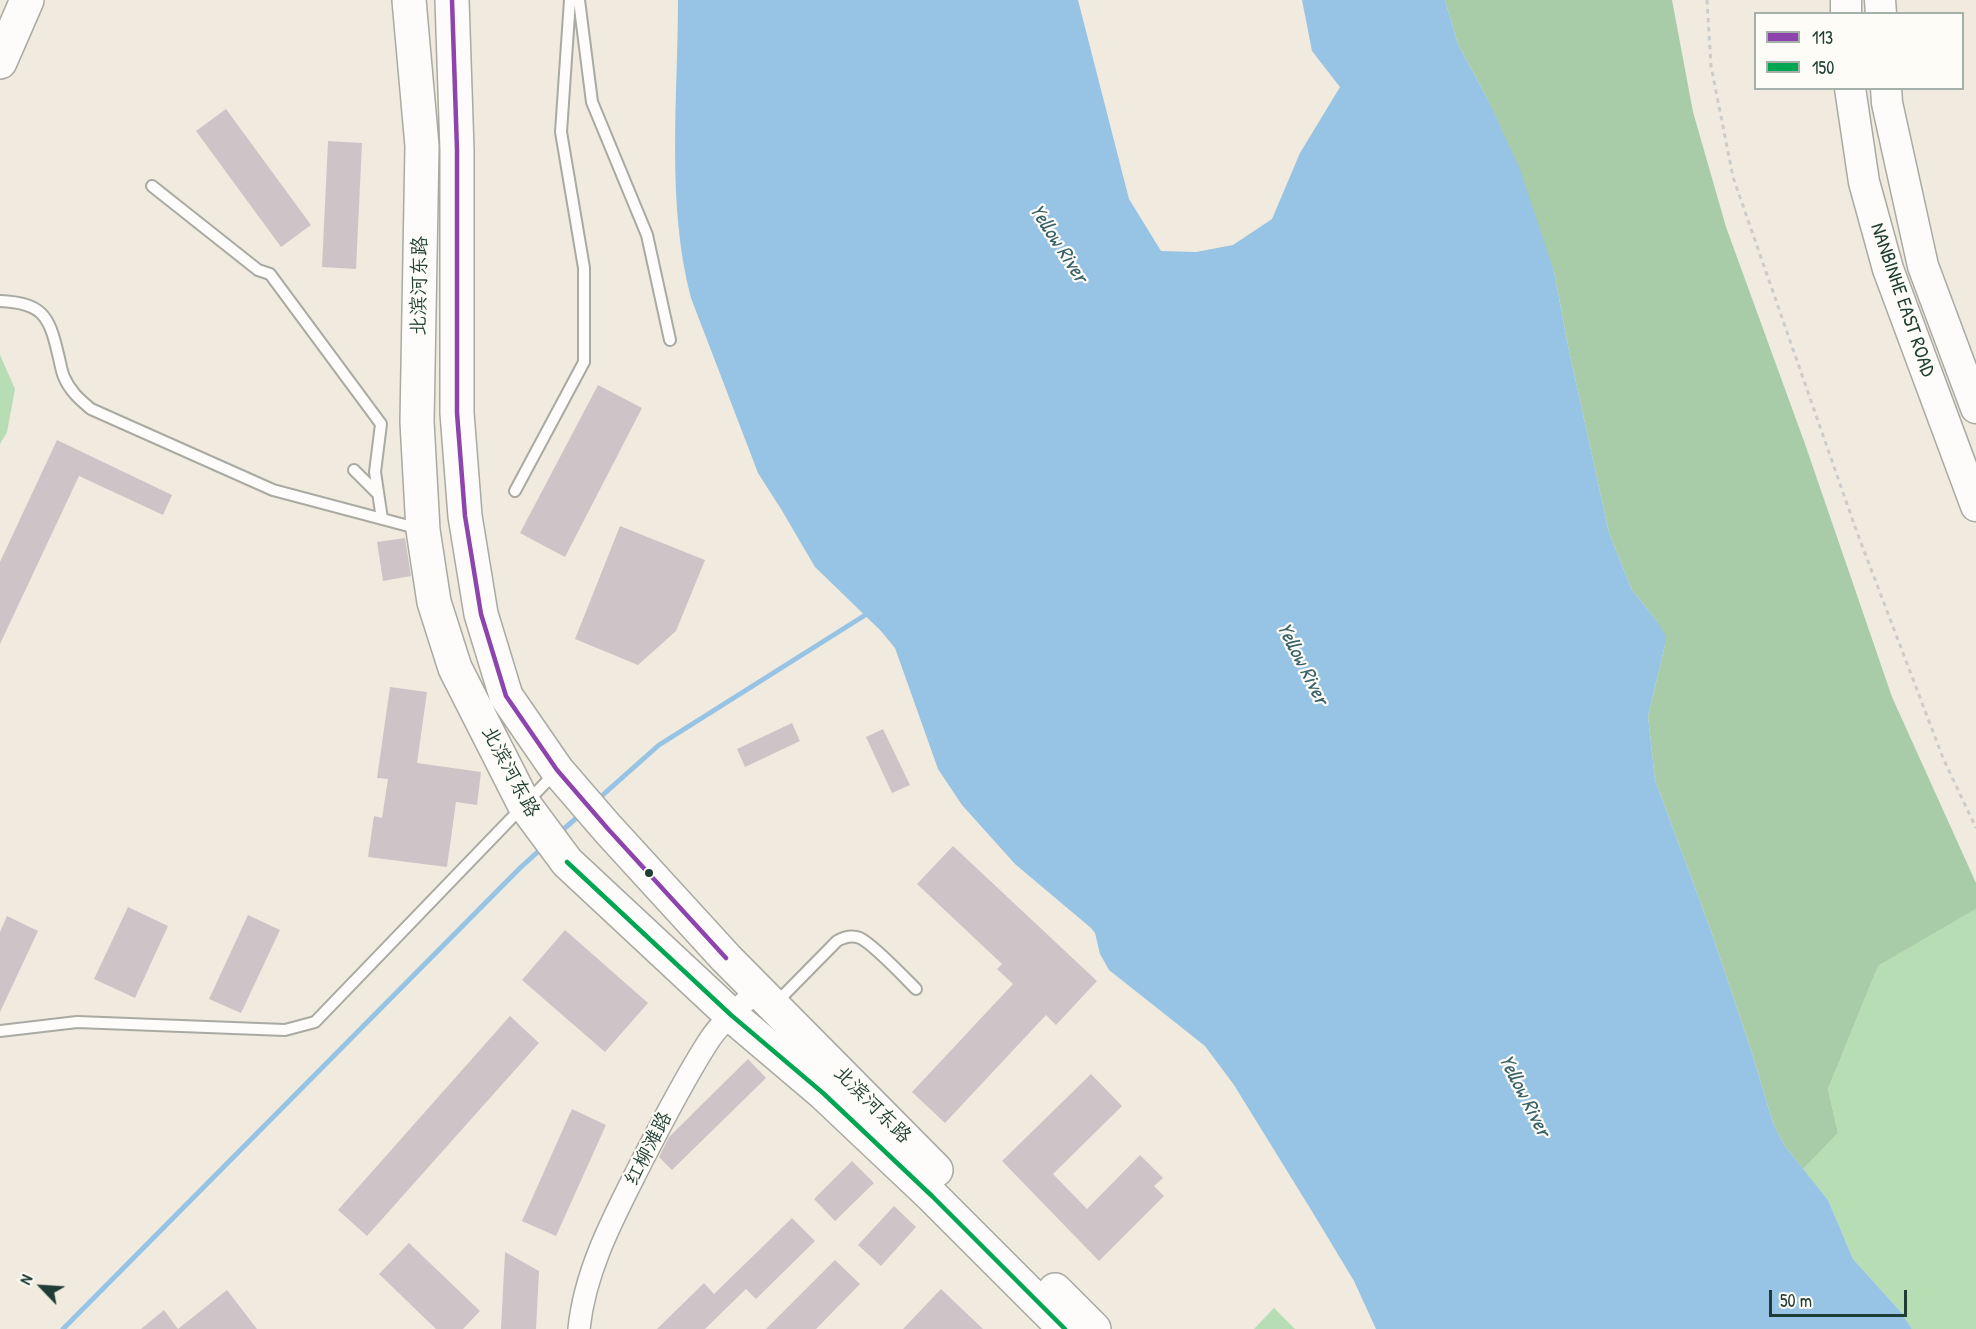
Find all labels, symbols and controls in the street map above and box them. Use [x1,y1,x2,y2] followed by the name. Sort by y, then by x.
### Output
[1754,12,1964,90] legend
[1812,25,1833,50] text: 113
[1812,55,1834,80] text: 150
[1023,200,1093,288] water label: Yellow River
[1865,220,1939,380] street label: NANBINHE EAST ROAD
[407,236,433,336] street label: 北滨河东路
[1271,619,1333,709] water label: Yellow River
[476,722,544,822] street label: 北滨河东路
[643,867,655,879] unlabelled marker
[1493,1051,1555,1141] water label: Yellow River
[828,1061,916,1149] street label: 北滨河东路
[620,1108,678,1190] street label: 红柳滩路
[12,1257,72,1317] north arrow
[14,1271,37,1288] text: N
[1772,1278,1910,1316] scale bar
[1780,1288,1812,1313] text: 50 m

